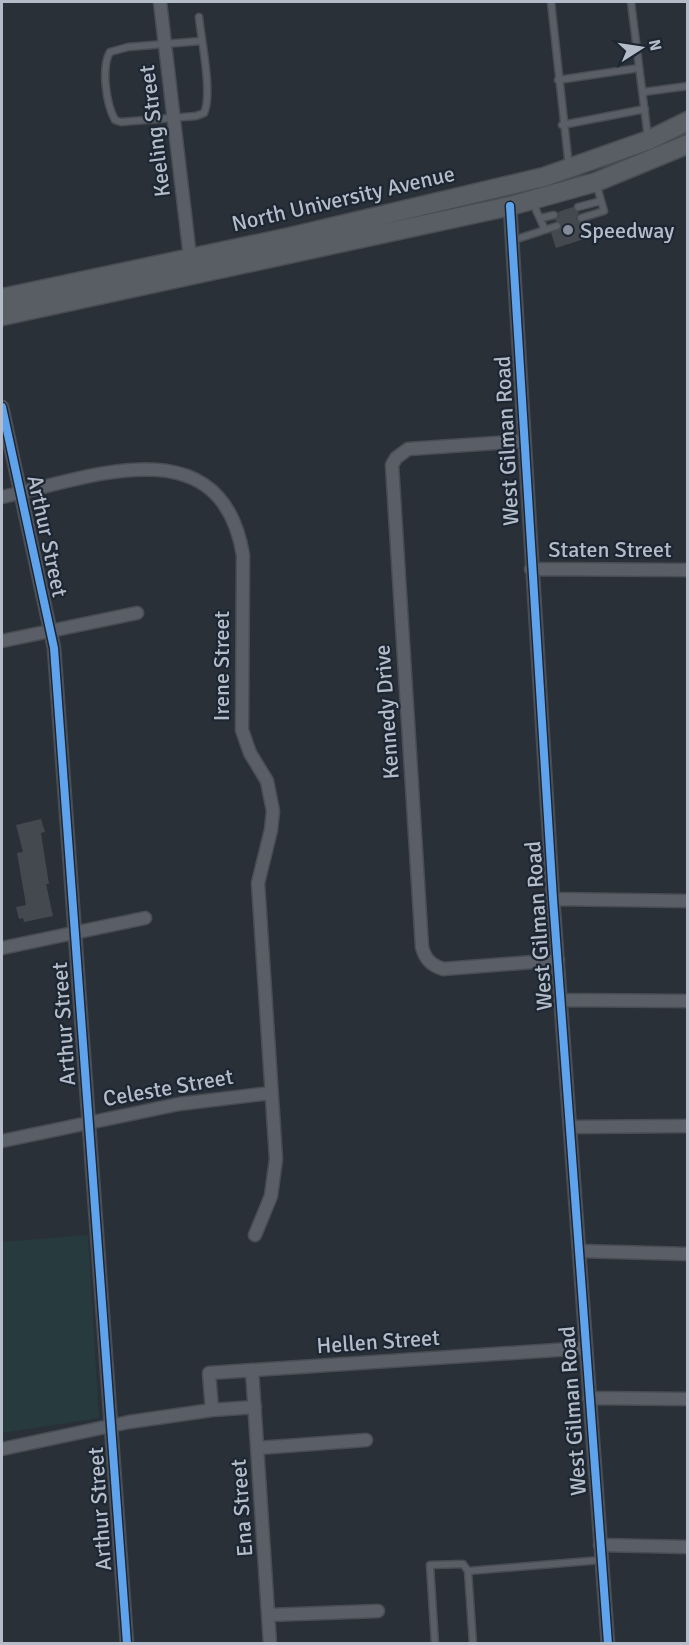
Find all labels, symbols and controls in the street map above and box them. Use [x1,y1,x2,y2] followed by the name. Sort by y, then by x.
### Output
[611,18,671,78] north arrow
[644,38,666,53] text: N
[133,63,176,199] street label: Keeling Street
[229,160,457,237] street label: North University Avenue
[580,217,675,244] place label: Speedway
[561,223,575,237] marker: Speedway
[489,355,524,527] street label: West Gilman Road
[21,473,74,600] street label: Arthur Street
[548,536,672,563] street label: Staten Street
[208,611,235,721] street label: Irene Street
[368,644,405,780] street label: Kennedy Drive
[519,840,558,1012] street label: West Gilman Road
[46,961,81,1087] street label: Arthur Street
[101,1063,236,1112] street label: Celeste Street
[316,1324,441,1359] street label: Hellen Street
[553,1325,592,1497] street label: West Gilman Road
[82,1446,117,1572] street label: Arthur Street
[225,1458,258,1558] street label: Ena Street

